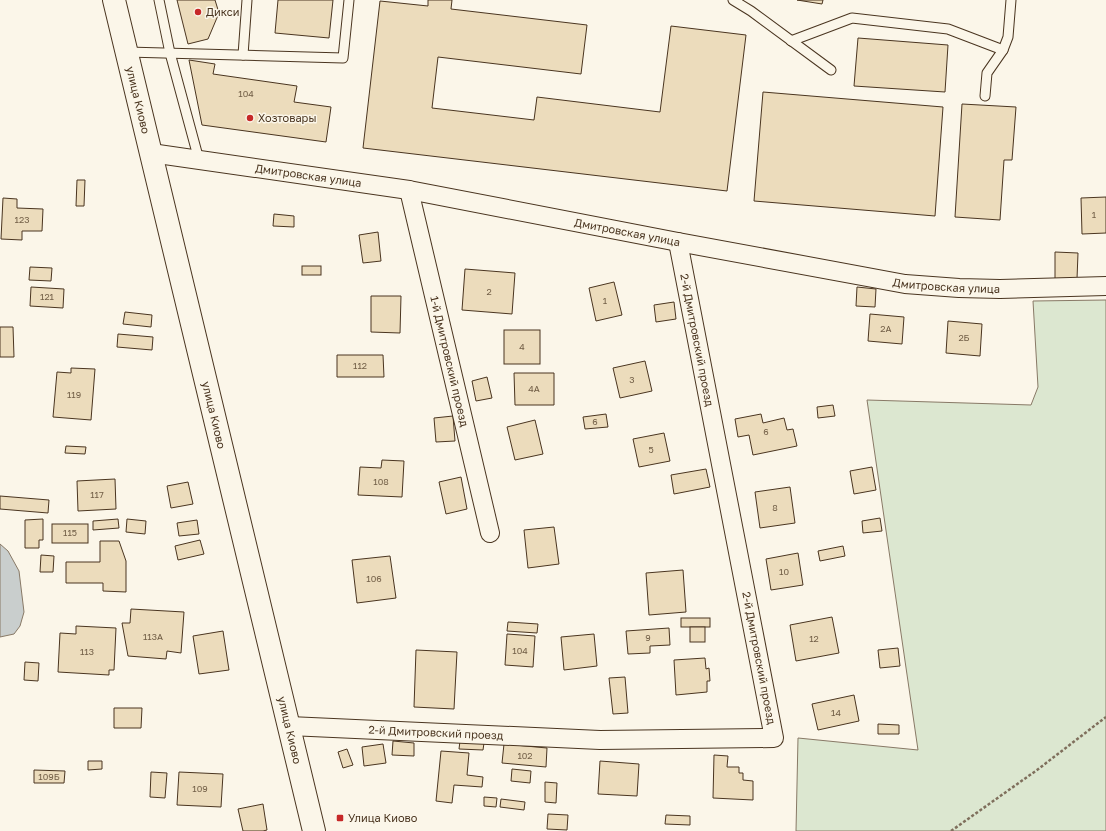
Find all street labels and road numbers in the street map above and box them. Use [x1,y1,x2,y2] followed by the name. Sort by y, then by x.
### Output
[124,65,153,135] street label: улица Киово
[254,161,363,189] street label: Дмитровская улица
[573,215,681,248] street label: Дмитровская улица
[678,272,717,408] street label: 2-й Дмитровский проезд
[892,275,1000,295] street label: Дмитровская улица
[428,294,472,428] street label: 1-й Дмитровский проезд
[200,380,229,450] street label: улица Киово
[740,590,779,726] street label: 2-й Дмитровский проезд
[276,695,305,765] street label: улица Киово
[368,723,504,742] street label: 2-й Дмитровский проезд

